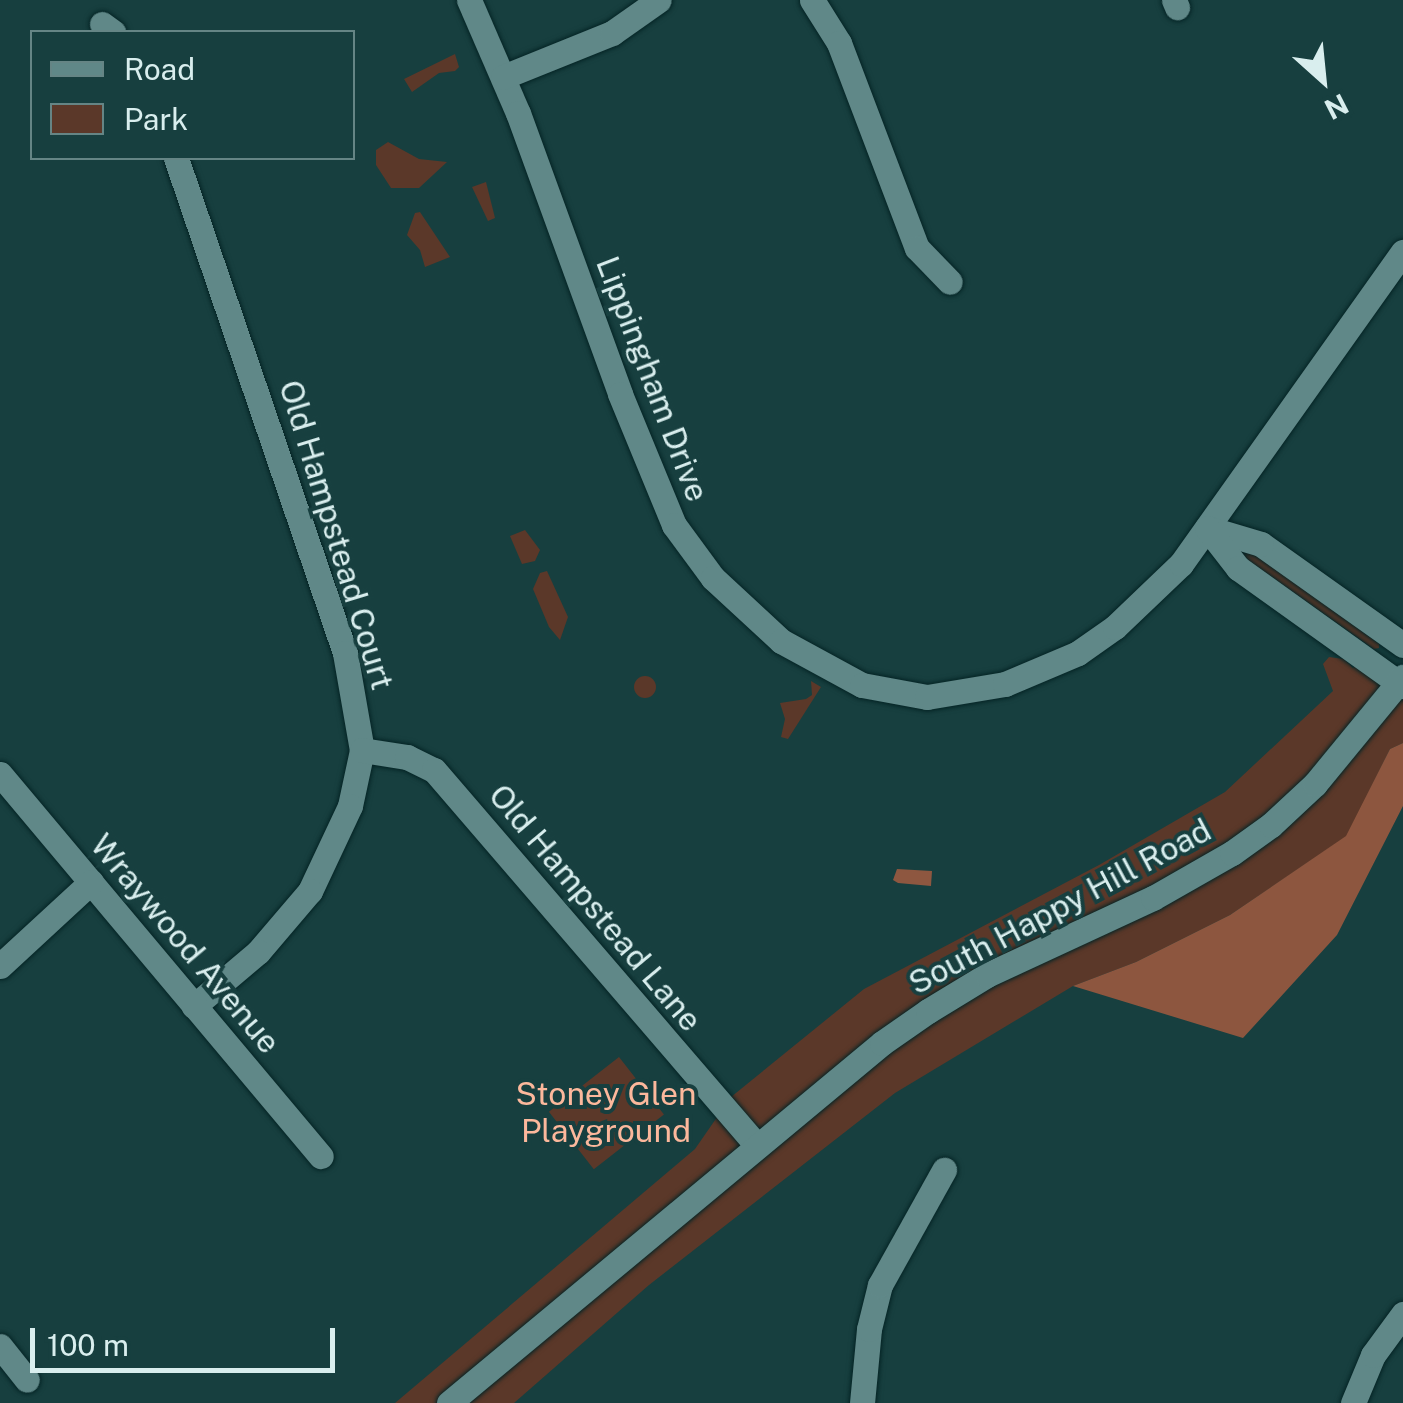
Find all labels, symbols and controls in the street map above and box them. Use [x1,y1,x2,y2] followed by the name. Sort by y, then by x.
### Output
[30,30,355,160] legend
[1273,30,1373,130] north arrow
[124,51,195,87] text: Road
[1320,88,1354,127] text: N
[124,101,188,137] text: Park
[588,251,716,507] street label: Lippingham Drive
[271,376,401,694] street label: Old Hampstead Court
[481,777,709,1039] street label: Old Hampstead Lane
[902,811,1218,1003] street label: South Happy Hill Road
[82,827,288,1061] street label: Wraywood Avenue
[515,1076,697,1151] park label: Stoney Glen Playground
[35,1308,340,1370] scale bar
[47,1327,129,1363] text: 100 m

